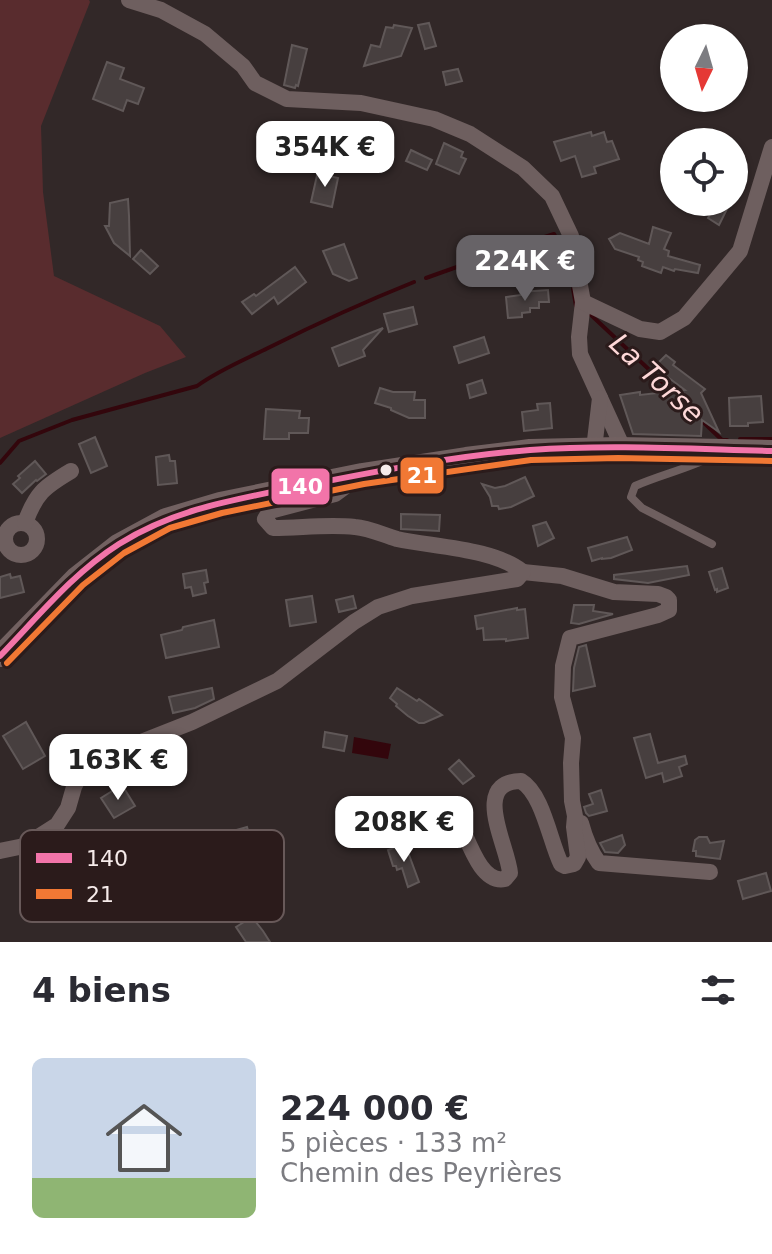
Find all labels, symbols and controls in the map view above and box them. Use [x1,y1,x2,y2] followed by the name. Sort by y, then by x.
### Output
[660,24,748,112] north arrow
[660,24,748,216] map controls
[260,121,390,189] pin: 354K €
[660,128,748,216] button: locate
[274,132,376,162] text: 354K €
[460,235,590,303] pin: 224K €
[474,246,576,276] text: 224K €
[603,327,710,430] water label: La Torse
[399,456,445,495] line badge: 21
[378,462,394,478] unlabelled marker
[407,463,437,488] text: 21
[270,467,331,506] line badge: 140
[277,474,323,499] text: 140
[53,734,183,802] pin: 163K €
[67,745,169,775] text: 163K €
[339,796,469,864] pin: 208K €
[353,807,455,837] text: 208K €
[20,830,284,922] legend
[86,846,128,871] text: 140
[86,882,114,907] text: 21
[696,968,740,1012] icon: filters
[32,970,171,1010] text: 4 biens
[280,1088,469,1128] text: 224 000 €
[96,1090,192,1186] icon: home
[280,1128,507,1158] text: 5 pièces · 133 m²
[280,1158,562,1188] text: Chemin des Peyrières

